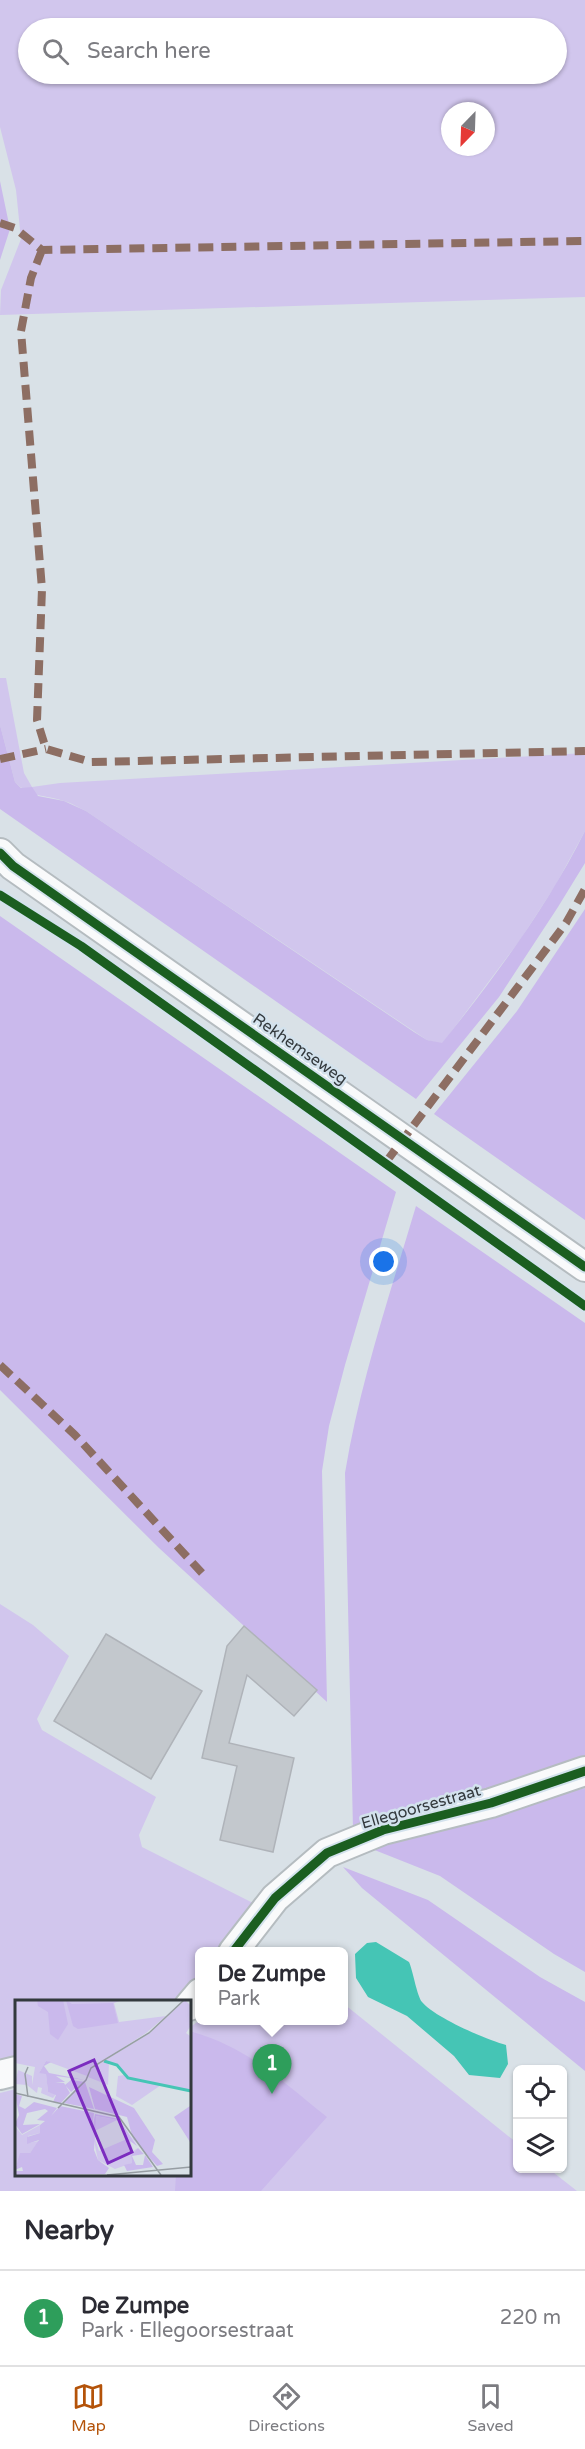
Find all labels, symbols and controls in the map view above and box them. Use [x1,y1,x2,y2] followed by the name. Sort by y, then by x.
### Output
[18,18,567,84] search box
[39,35,72,68] icon: search
[87,38,211,64] text: Search here
[441,102,495,156] north arrow
[249,1009,351,1089] street label: Rekhemseweg
[369,1247,398,1276] your location
[359,1780,483,1834] street label: Ellegoorsestraat
[195,1947,348,2025] popup
[217,1961,326,1987] text: De Zumpe
[217,1987,260,2011] text: Park
[15,2000,190,2176] inset map
[252,2044,292,2094] pin: 1
[513,2065,567,2173] map controls
[513,2065,567,2119] button: locate
[513,2119,567,2173] button: layers
[24,2215,114,2246] text: Nearby
[81,2293,189,2319] text: De Zumpe
[37,2306,50,2330] text: 1
[500,2306,561,2330] text: 220 m
[81,2319,294,2343] text: Park · Ellegoorsestraat
[71,2380,106,2436] tab: Map
[248,2380,325,2436] tab: Directions
[467,2380,514,2436] tab: Saved

